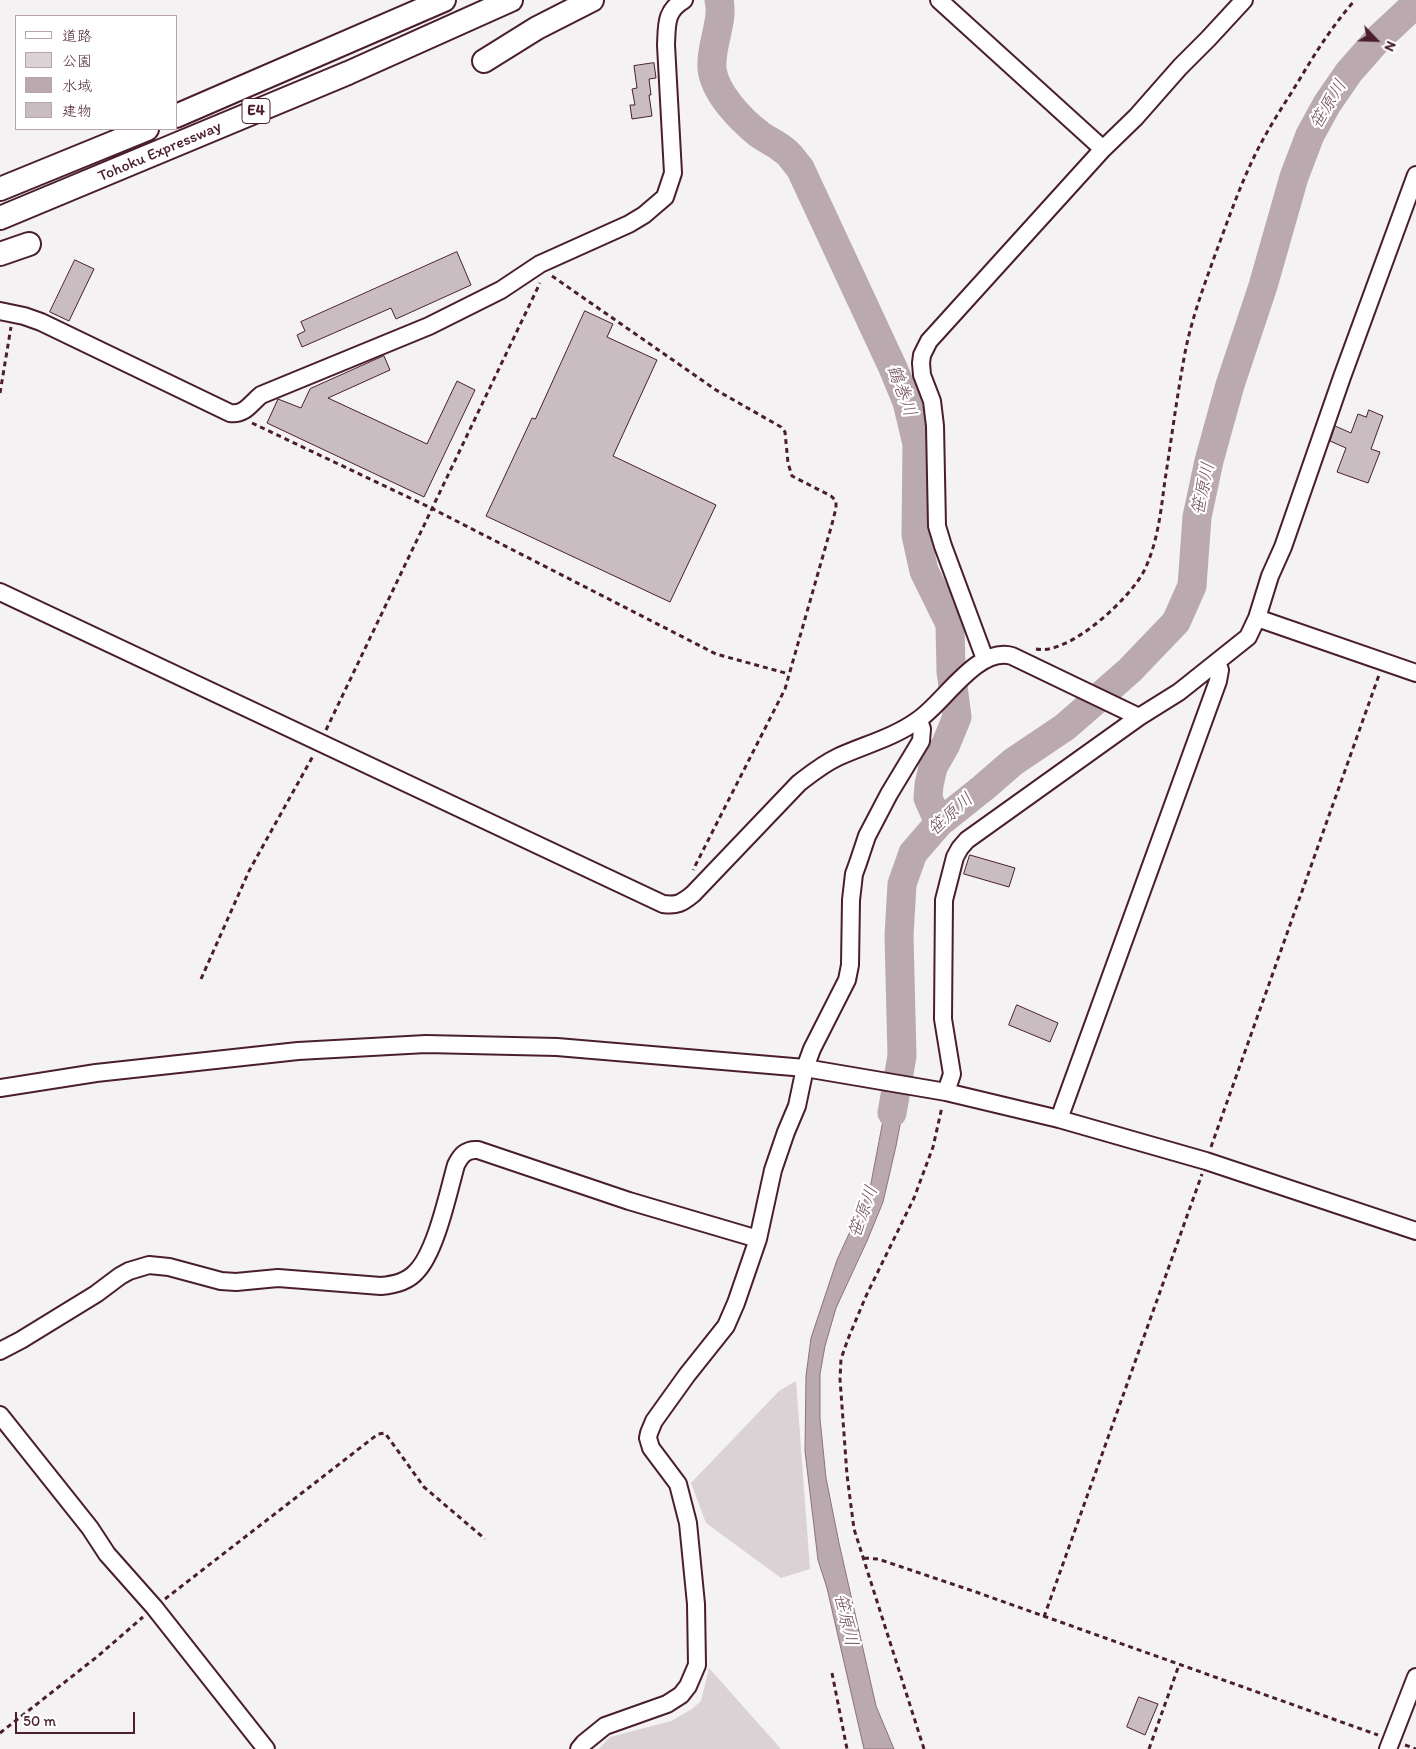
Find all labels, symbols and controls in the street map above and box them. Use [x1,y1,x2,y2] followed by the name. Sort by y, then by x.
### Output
[15,15,178,130] legend
[1351,15,1401,65] north arrow
[62,27,92,45] text: 道路
[1380,39,1400,54] text: N
[62,52,92,70] text: 公園
[1306,76,1352,134] water label: 笹原川
[62,77,92,95] text: 水域
[242,98,270,124] road number: E4
[62,102,92,120] text: 建物
[96,117,224,187] street label: Tohoku Expressway
[882,362,920,420] water label: 鶴巻川
[1188,460,1220,518] water label: 笹原川
[924,789,978,841] water label: 笹原川
[845,1183,883,1241] water label: 笹原川
[828,1591,862,1649] water label: 笹原川
[18,1702,138,1734] scale bar
[23,1712,56,1730] text: 50 m

